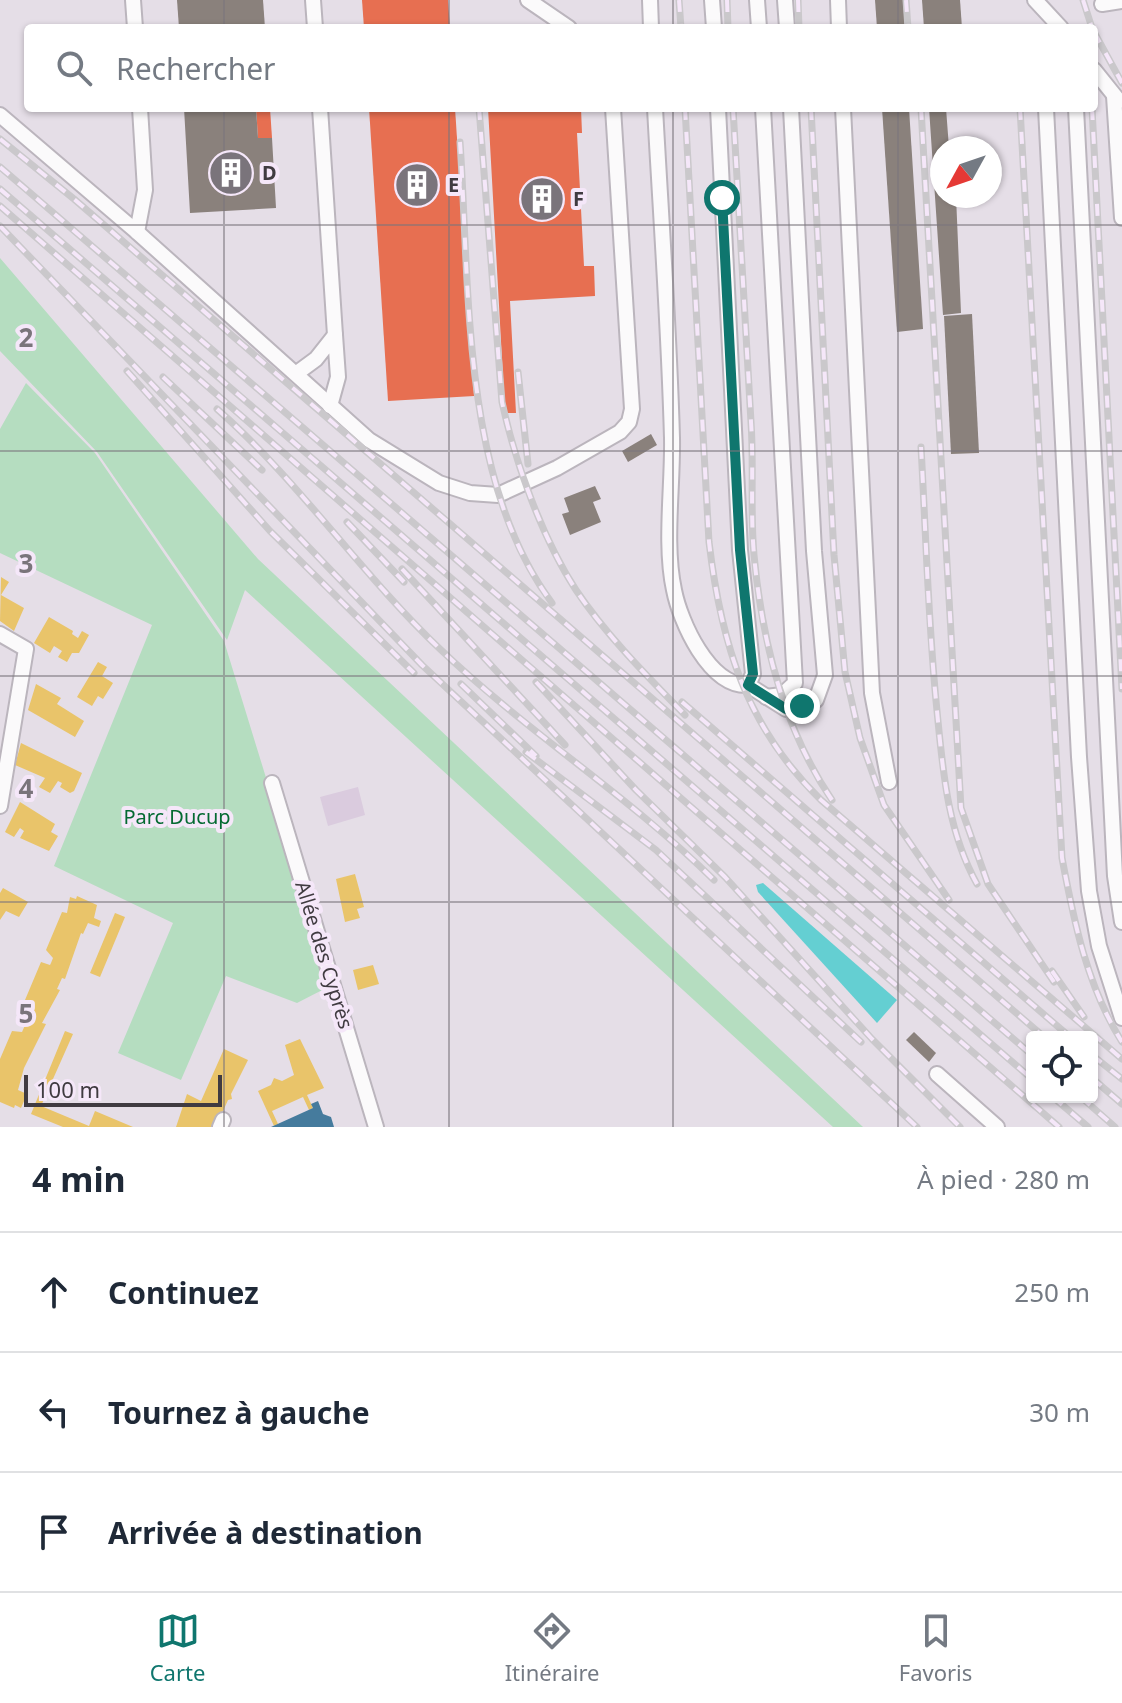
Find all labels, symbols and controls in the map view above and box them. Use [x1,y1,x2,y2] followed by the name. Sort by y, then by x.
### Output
[24,24,1098,112] search box
[52,46,96,90] icon: search
[116,48,275,89] text: Rechercher
[930,136,1002,208] north arrow
[207,149,255,197] building icon: D
[262,159,277,186] place label: D
[393,161,441,209] building icon: E
[448,171,459,198] place label: E
[518,175,566,223] building icon: F
[704,180,740,216] route start
[573,185,584,212] place label: F
[19,319,34,355] text: 2
[19,545,33,581] text: 3
[784,688,820,724] route end
[19,770,34,806] text: 4
[123,803,231,830] park label: Parc Ducup
[289,878,360,1032] street label: Allée des Cyprès
[19,995,33,1031] text: 5
[1026,1031,1098,1103] map controls
[1026,1031,1098,1103] button: locate
[24,1071,222,1107] scale bar
[36,1074,100,1104] text: 100 m
[32,1156,126,1202] text: 4 min
[917,1161,1090,1197] text: À pied · 280 m
[32,1270,76,1314] icon: ahead
[108,1272,259,1313] text: Continuez
[1014,1274,1090,1310] text: 250 m
[32,1390,76,1434] icon: left
[108,1392,370,1433] text: Tournez à gauche
[1029,1394,1090,1430] text: 30 m
[32,1510,76,1554] icon: arrive
[108,1512,423,1553] text: Arrivée à destination
[150,1609,205,1687] tab: Carte
[505,1609,599,1687] tab: Itinéraire
[899,1609,972,1687] tab: Favoris

